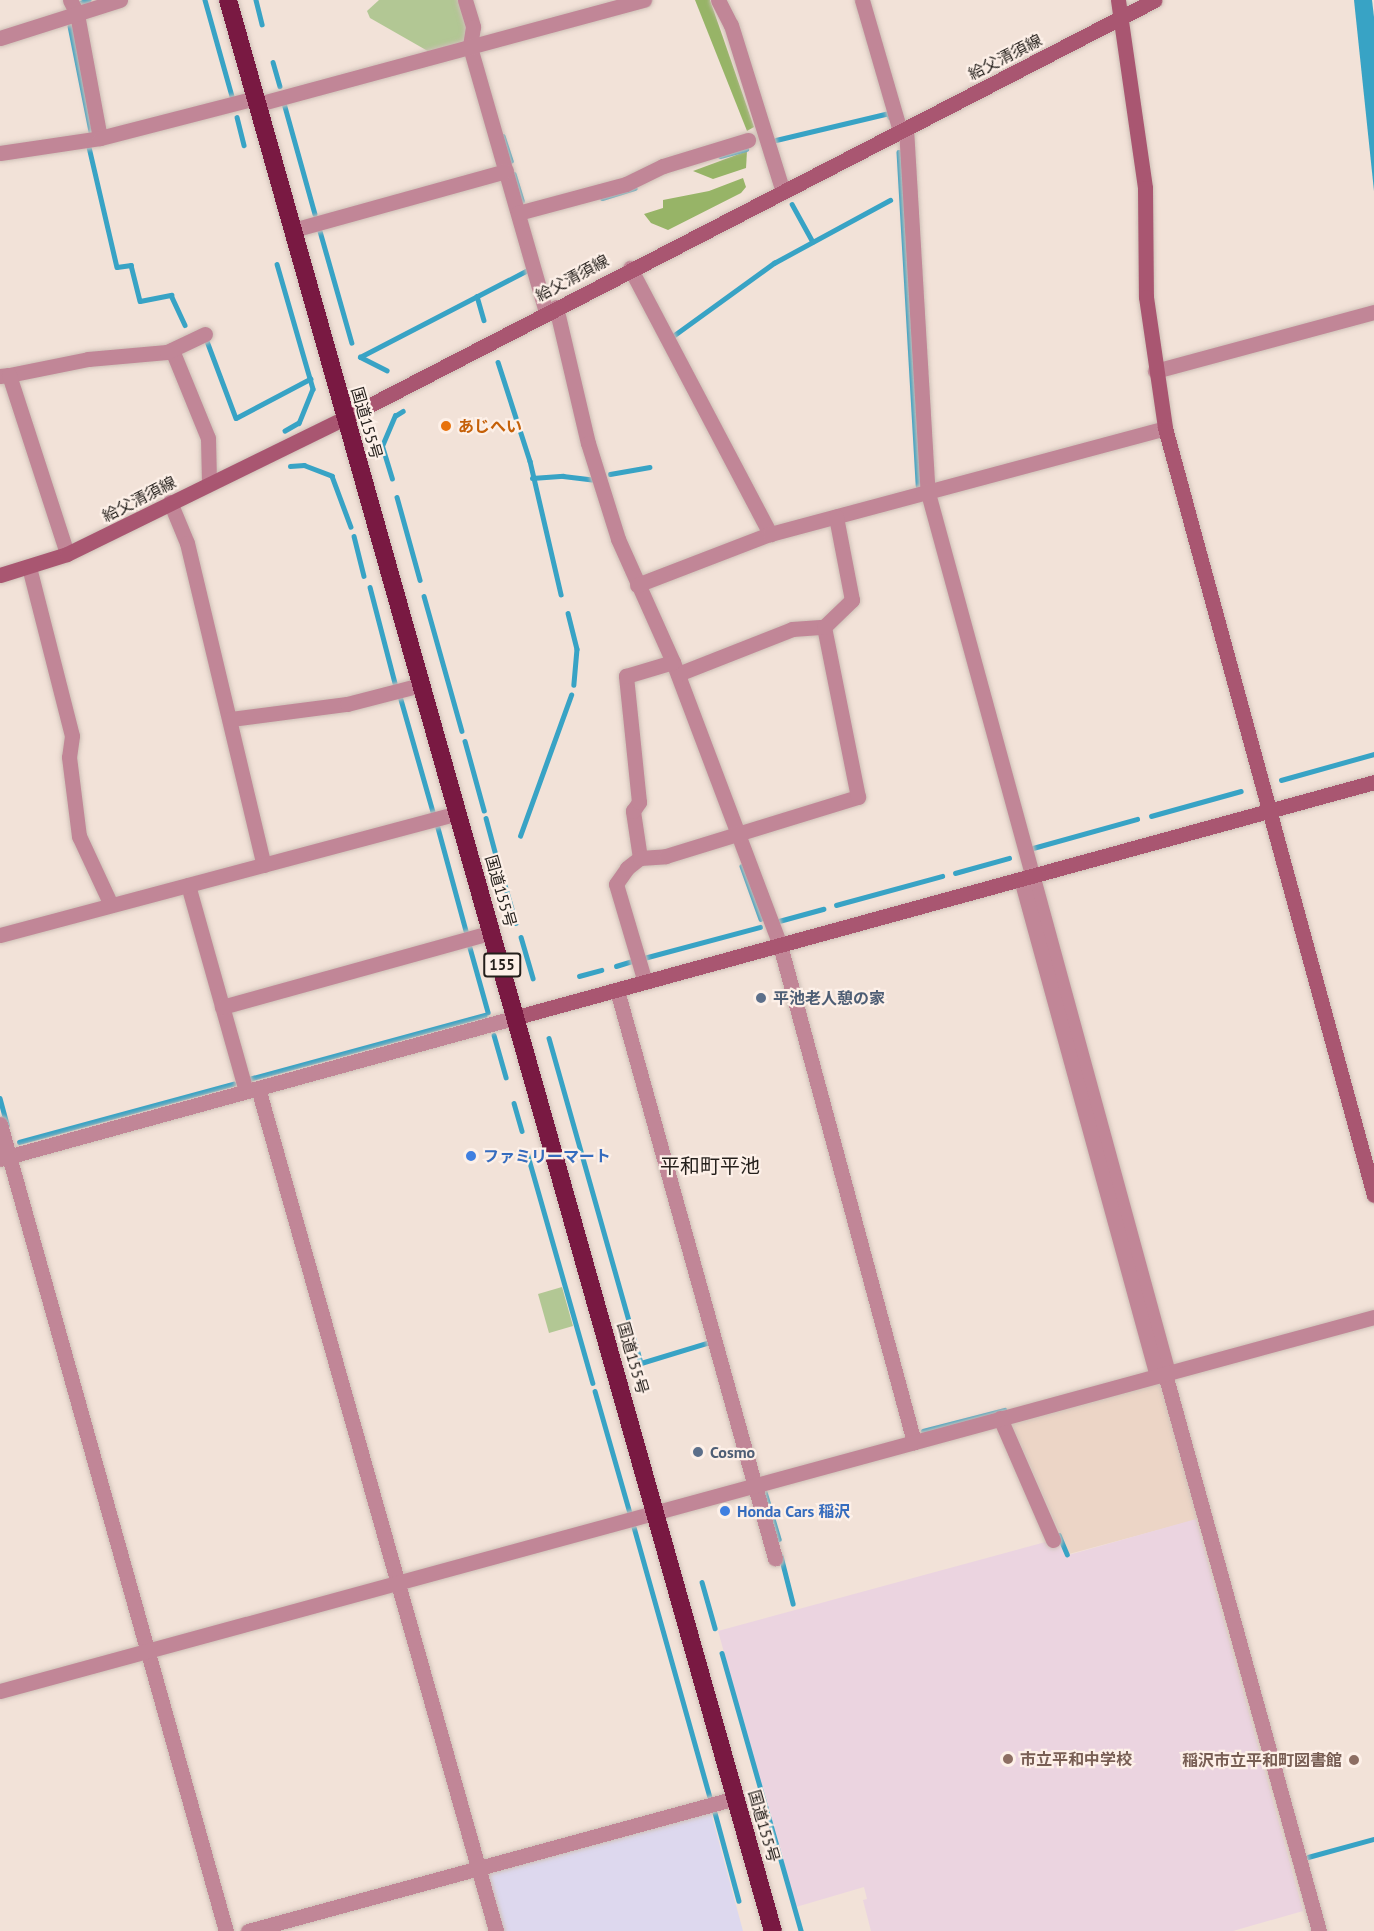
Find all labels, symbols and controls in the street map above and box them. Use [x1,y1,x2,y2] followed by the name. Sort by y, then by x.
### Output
[965,30,1045,84] street label: 給父清須線
[532,251,612,305] street label: 給父清須線
[348,385,386,461] street label: 国道155号
[458,416,522,436] place label: あじへい
[439,419,453,433] marker: あじへい
[99,472,179,526] street label: 給父清須線
[482,853,520,929] street label: 国道155号
[482,953,522,977] road number: 155
[773,988,885,1008] place label: 平池老人憩の家
[754,991,768,1005] marker: 平池老人憩の家
[483,1146,611,1166] place label: ファミリーマート
[464,1149,478,1163] marker: ファミリーマート
[660,1154,760,1178] district label: 平和町平池
[614,1320,652,1396] street label: 国道155号
[710,1442,755,1462] place label: Cosmo
[691,1445,705,1459] marker: Cosmo
[737,1501,850,1521] place label: Honda Cars 稲沢
[718,1504,732,1518] marker: Honda Cars 稲沢
[1020,1749,1132,1769] place label: 市立平和中学校
[1182,1750,1342,1770] place label: 稲沢市立平和町図書館
[1001,1752,1015,1766] marker: 市立平和中学校
[1347,1753,1361,1767] marker: 稲沢市立平和町図書館
[745,1788,783,1864] street label: 国道155号

